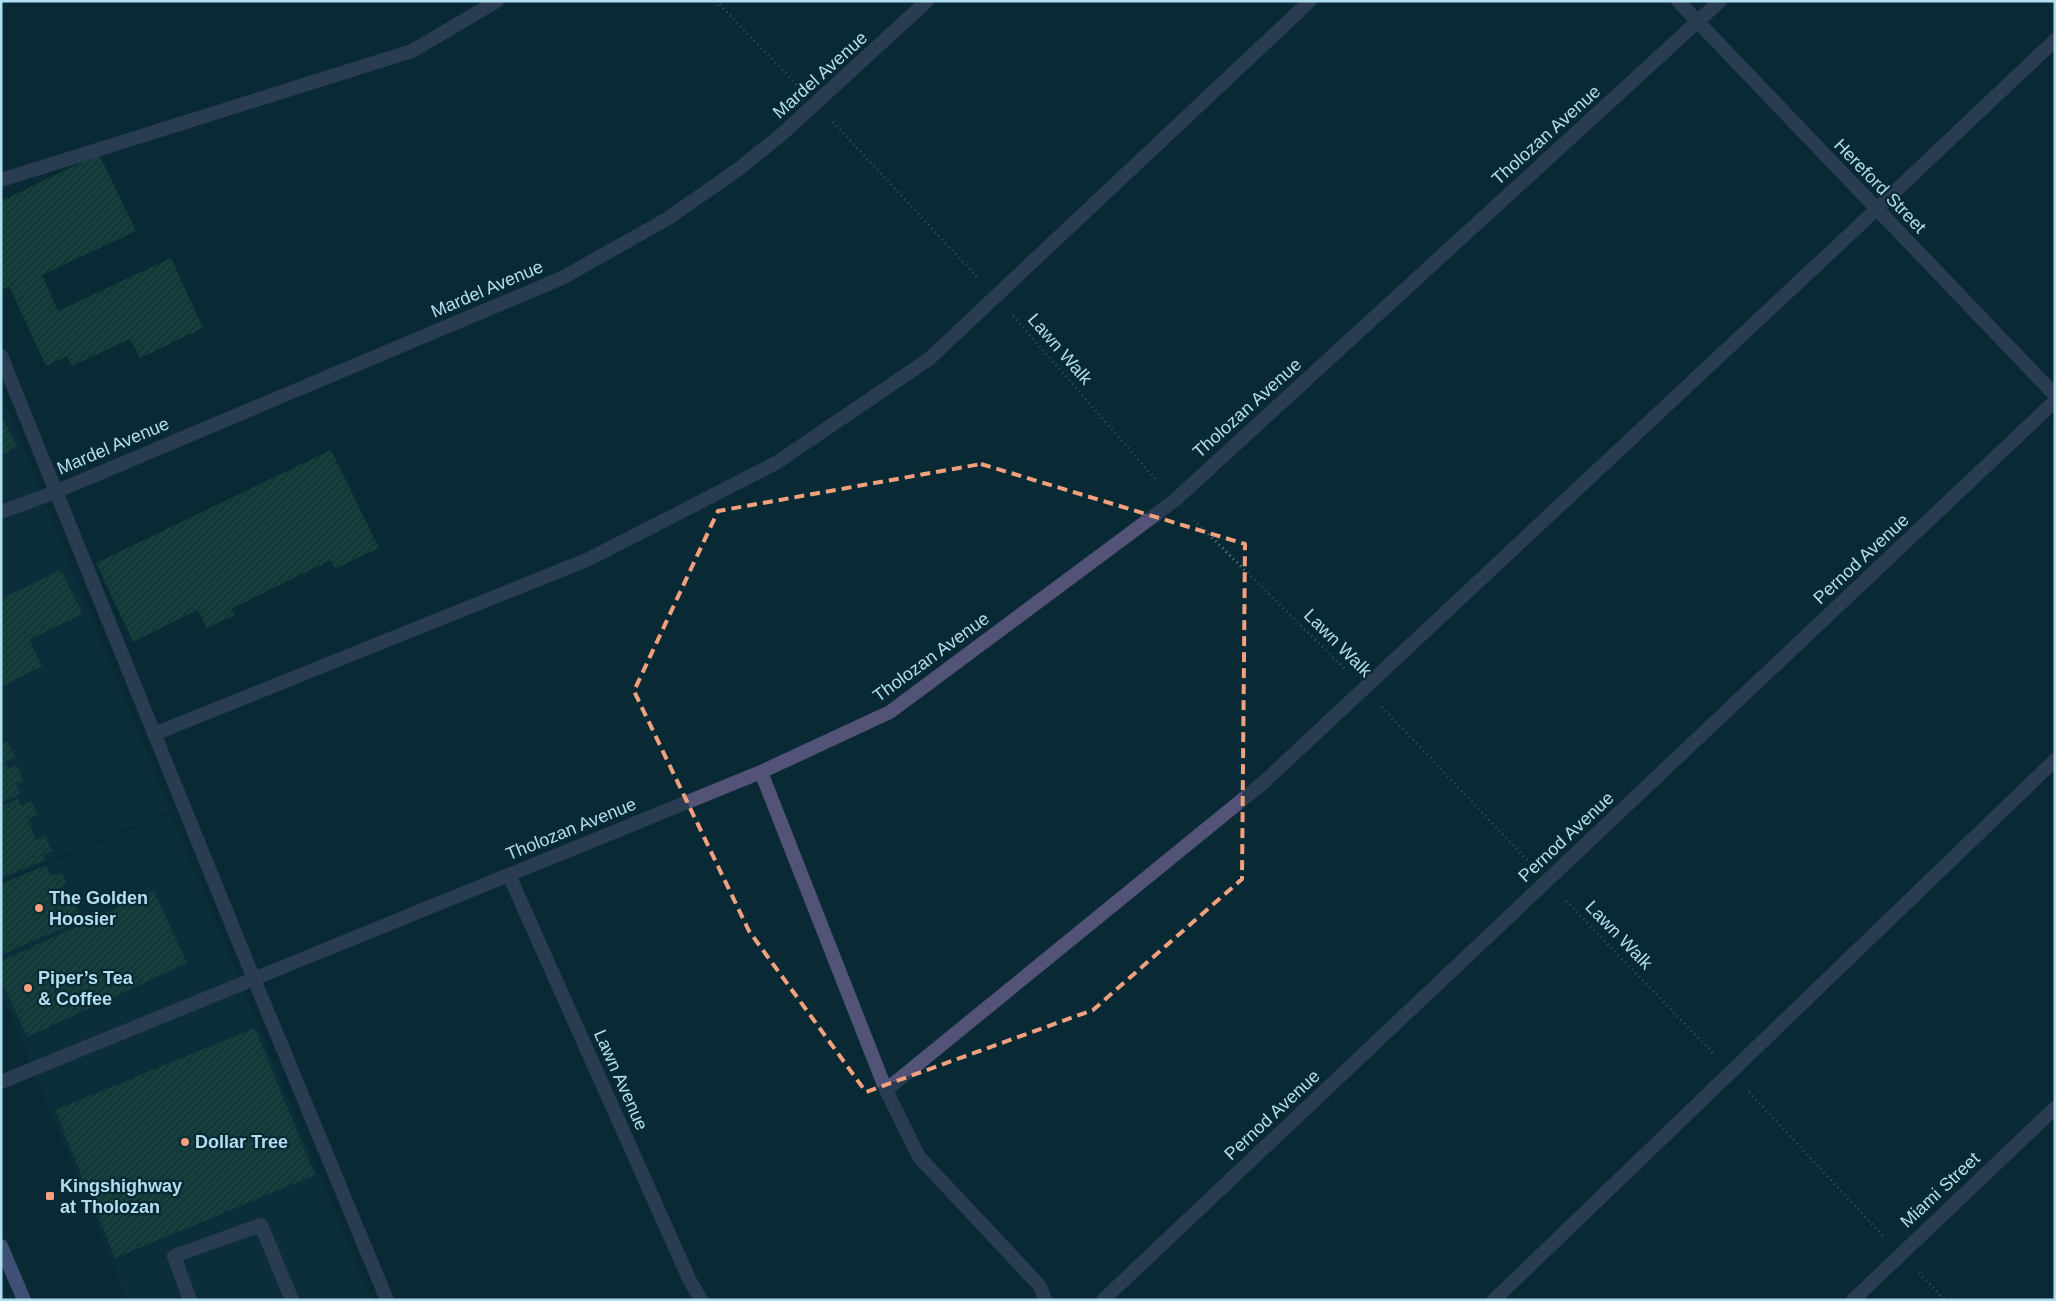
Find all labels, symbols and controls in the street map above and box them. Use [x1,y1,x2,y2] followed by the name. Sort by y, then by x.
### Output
[769,27,871,123] street label: Mardel Avenue
[1488,81,1604,189] street label: Tholozan Avenue
[1830,135,1930,237] street label: Hereford Street
[428,256,546,322] street label: Mardel Avenue
[1024,309,1097,389] street label: Lawn Walk
[1189,354,1305,462] street label: Tholozan Avenue
[54,413,172,479] street label: Mardel Avenue
[1809,510,1913,608] street label: Pernod Avenue
[1300,605,1377,682] street label: Lawn Walk
[869,608,993,706] street label: Tholozan Avenue
[1514,788,1618,886] street label: Pernod Avenue
[503,794,639,864] street label: Tholozan Avenue
[49,888,148,929] place label: The Golden Hoosier
[1581,897,1657,974] street label: Lawn Walk
[33,902,45,914] marker: The Golden Hoosier
[38,968,134,1009] place label: Piper’s Tea & Coffee
[22,982,34,994] marker: Piper’s Tea & Coffee
[590,1027,652,1133] street label: Lawn Avenue
[1220,1066,1324,1164] street label: Pernod Avenue
[195,1132,288,1152] place label: Dollar Tree
[179,1136,191,1148] marker: Dollar Tree
[1896,1148,1984,1232] street label: Miami Street
[60,1176,182,1217] place label: Kingshighway at Tholozan
[44,1190,56,1202] marker: Kingshighway at Tholozan

